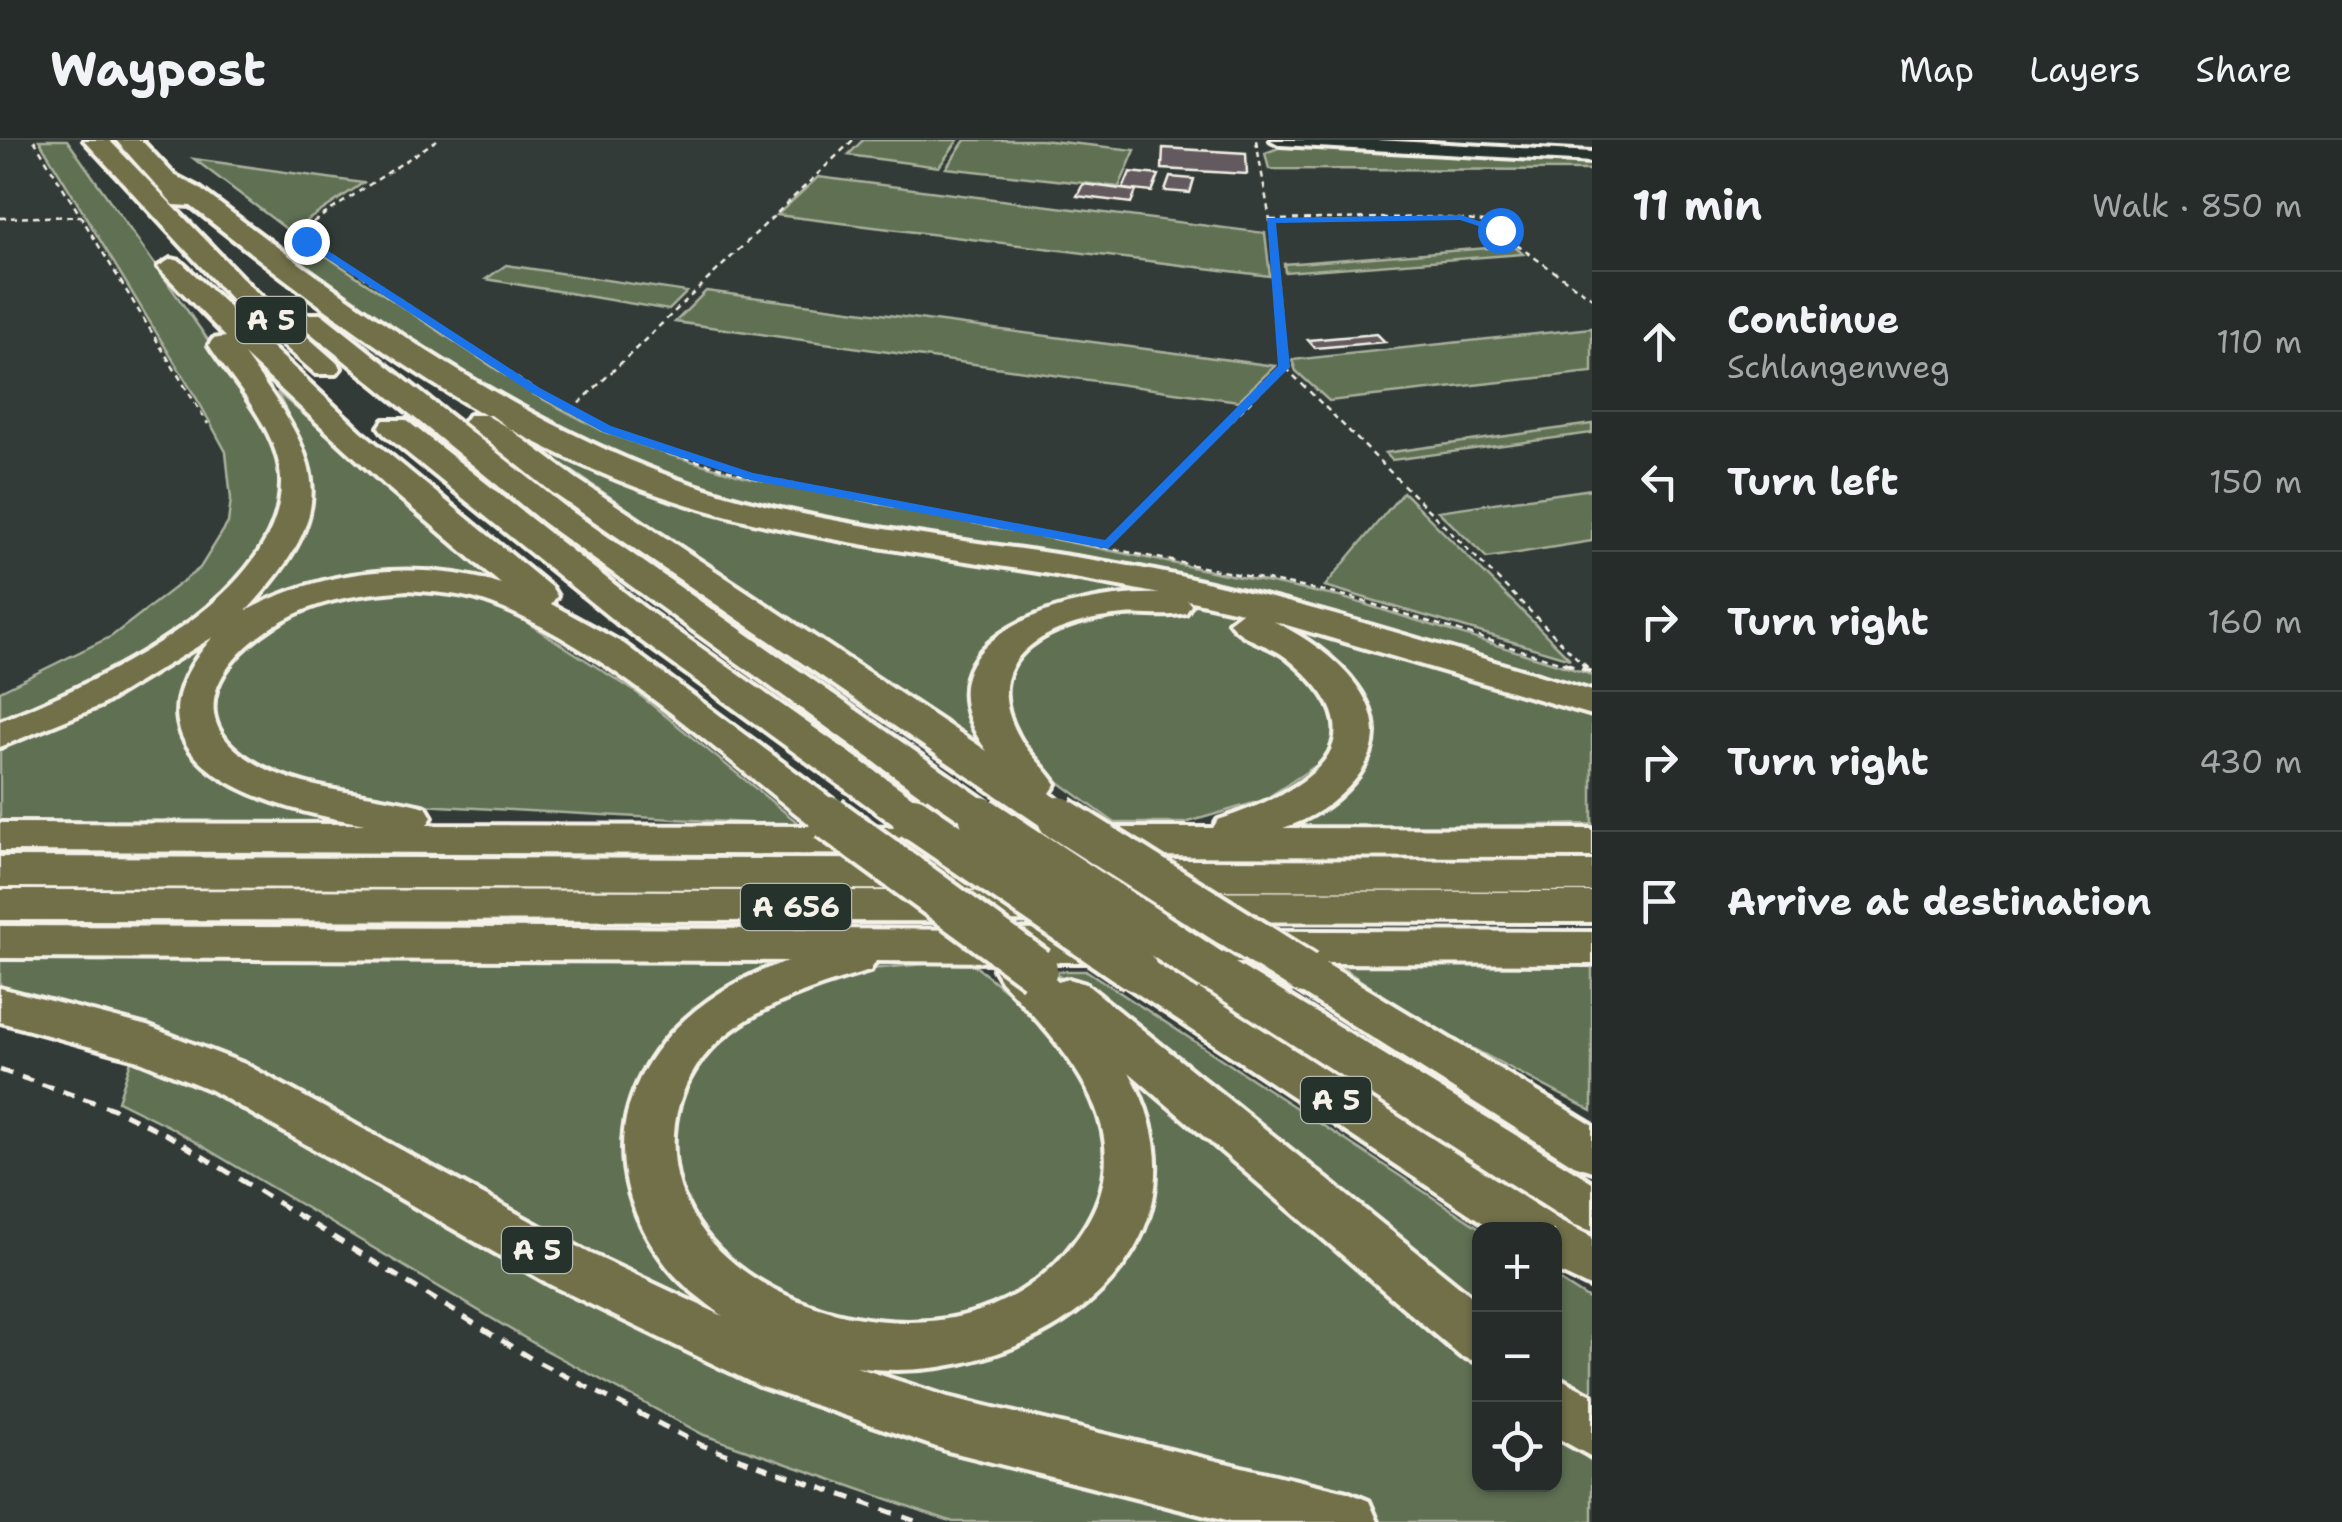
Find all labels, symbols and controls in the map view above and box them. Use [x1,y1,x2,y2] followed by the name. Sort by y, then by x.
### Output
[50,37,266,101] text: Waypost
[1899,46,1974,93] text: Map
[2029,46,2141,93] text: Layers
[2196,46,2292,93] text: Share
[1632,177,1762,233] text: 11 min
[2092,184,2302,227] text: Walk · 850 m
[1478,208,1524,254] route start
[284,219,330,265] route end
[1727,294,1899,345] text: Continue
[236,297,306,343] road number: A 5
[1632,314,1687,369] icon: ahead
[2216,320,2302,363] text: 110 m
[1727,345,1950,388] text: Schlangenweg
[1632,454,1687,509] icon: left
[1727,456,1899,507] text: Turn left
[2209,460,2302,503] text: 150 m
[1632,594,1687,649] icon: right
[1727,596,1929,647] text: Turn right
[2207,600,2302,643] text: 160 m
[1632,734,1687,789] icon: right
[1727,736,1929,787] text: Turn right
[2199,740,2302,783] text: 430 m
[1632,874,1687,929] icon: arrive
[1727,876,2151,927] text: Arrive at destination
[741,884,851,930] road number: A 656
[1301,1077,1371,1123] road number: A 5
[1472,1222,1562,1492] map controls
[1472,1222,1562,1312] button: +
[502,1227,572,1273] road number: A 5
[1472,1312,1562,1402] button: −
[1472,1402,1562,1492] button: locate

